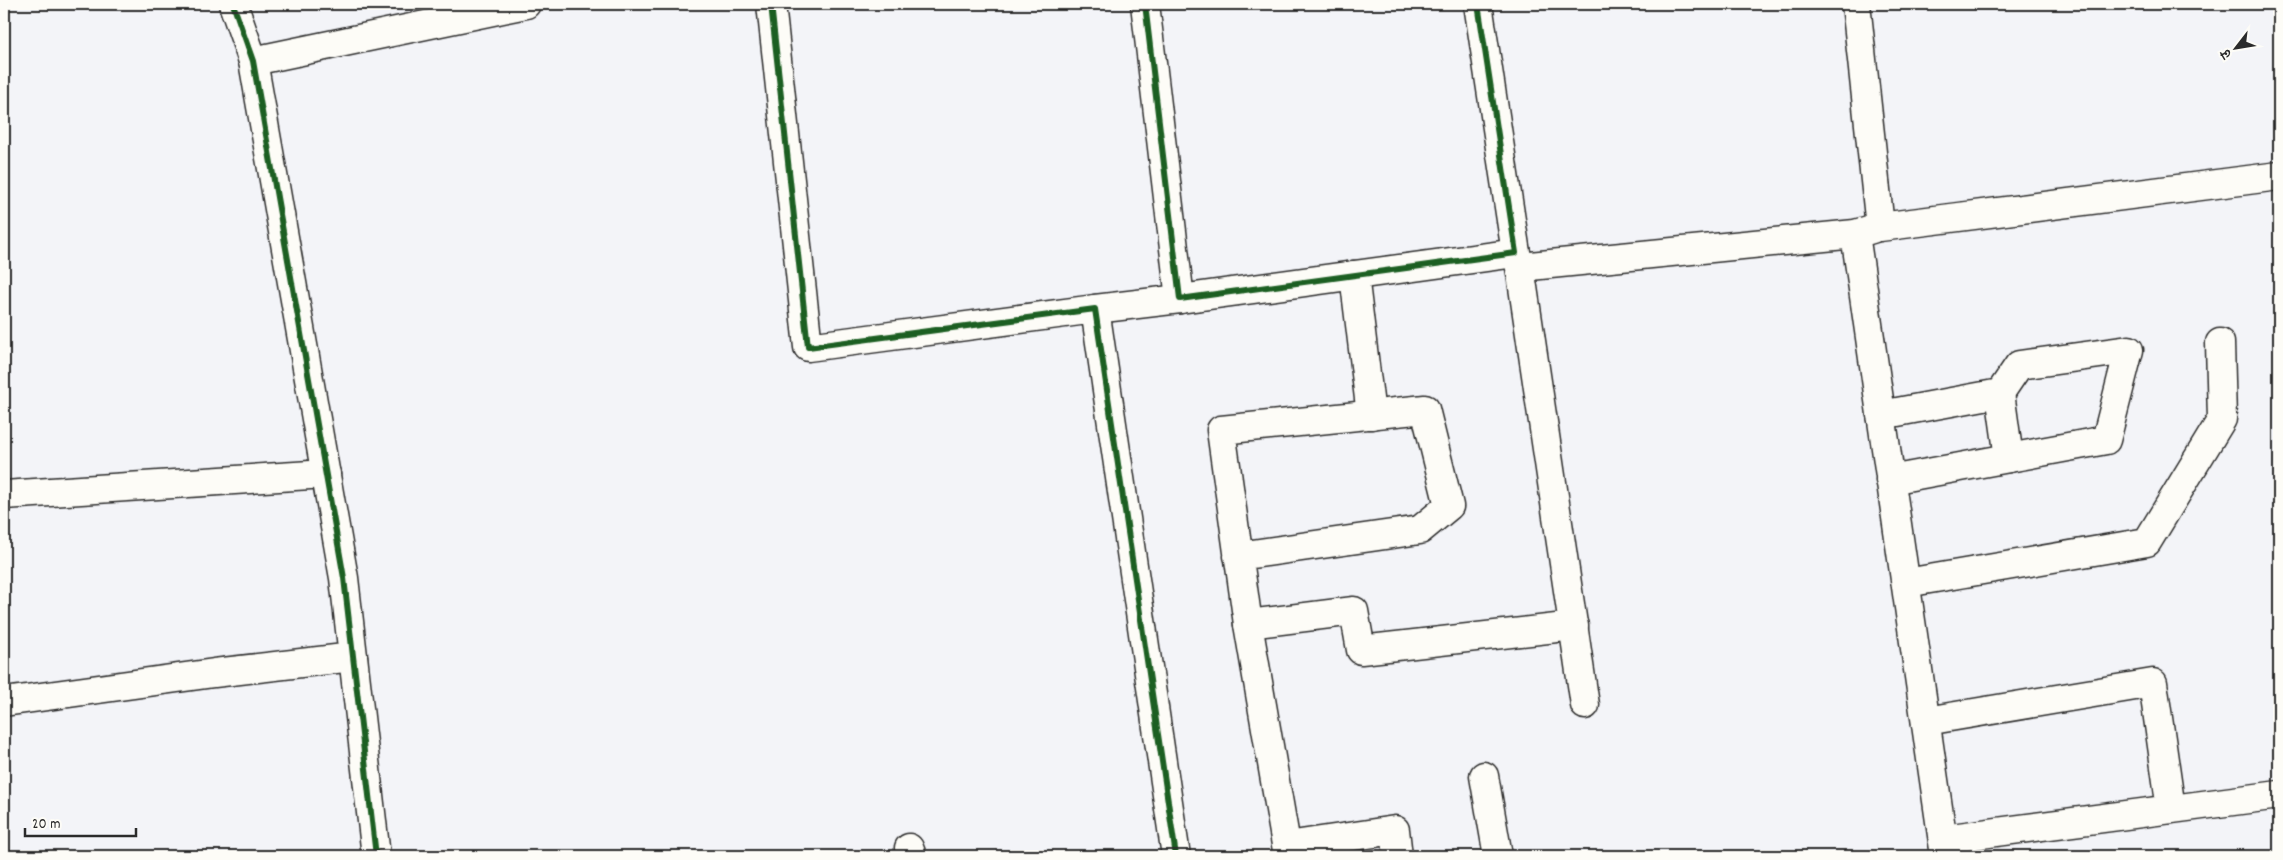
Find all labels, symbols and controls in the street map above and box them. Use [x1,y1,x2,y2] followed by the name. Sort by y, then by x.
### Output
[2210,22,2260,72] north arrow
[2215,44,2238,63] text: उ
[25,805,136,837] scale bar
[32,814,60,836] text: 20 m

